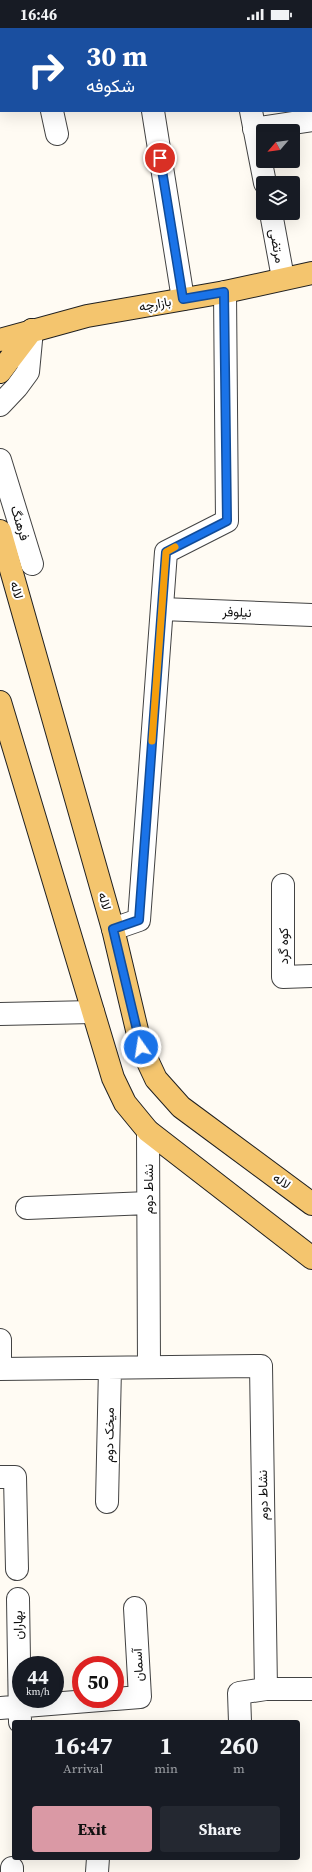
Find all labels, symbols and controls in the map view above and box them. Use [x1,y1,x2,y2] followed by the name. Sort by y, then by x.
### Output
[20,4,57,25] text: 16:46
[86,37,148,75] text: 30 m
[20,44,72,96] icon: right
[86,73,135,98] text: شکوفه
[256,124,300,168] north arrow
[256,124,300,220] map controls
[143,141,177,175] pin
[149,147,171,169] icon: arrive
[256,176,300,220] button: layers
[265,227,289,265] street label: مرتضی
[137,293,173,316] street label: بازارچه
[7,503,33,543] street label: فرهنگ
[6,579,28,601] street label: لاله
[221,603,252,621] street label: نیلوفر
[94,890,116,912] street label: لاله
[275,927,292,964] street label: کوه گرد
[120,1026,162,1068] position arrow
[140,1163,157,1214] street label: نشاط دوم
[270,1169,294,1193] street label: لاله
[100,1407,118,1463] street label: میخک دوم
[254,1469,272,1520] street label: نشاط دوم
[9,1610,27,1640] street label: بهاران
[129,1647,147,1682] street label: آسمان
[72,1656,124,1708] speed limit sign: 50
[27,1663,49,1691] text: 44
[26,1685,50,1698] text: km/h
[54,1729,113,1762] text: 16:47
[160,1729,173,1762] text: 1
[219,1729,258,1762] text: 260
[63,1760,103,1777] text: Arrival
[154,1760,178,1777] text: min
[233,1760,245,1777] text: m
[32,1806,152,1852] button: Exit
[160,1806,280,1852] button: Share

